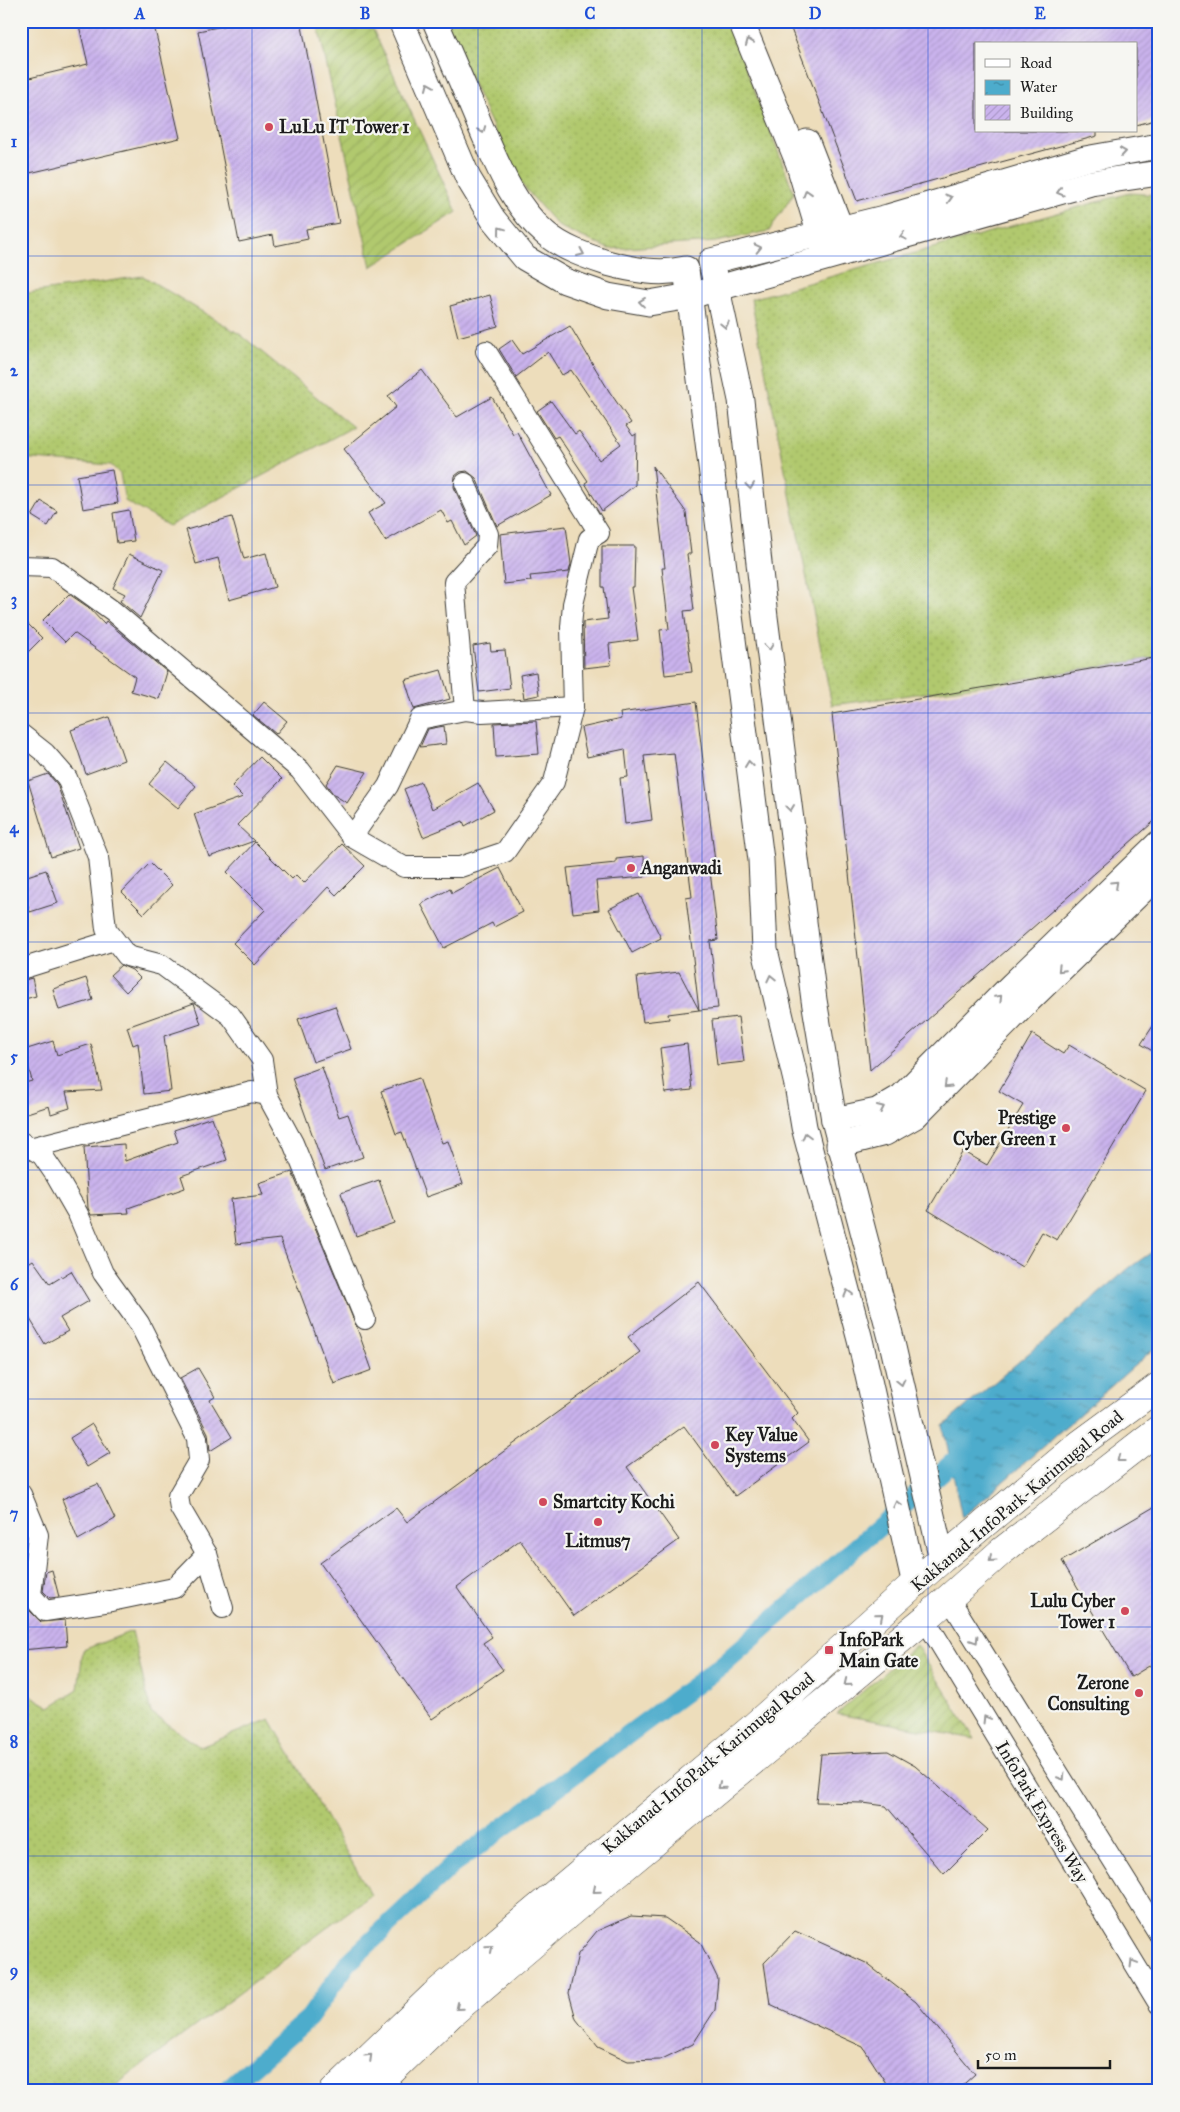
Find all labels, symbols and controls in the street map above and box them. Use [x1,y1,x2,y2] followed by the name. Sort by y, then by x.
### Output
[134,4,146,23] text: A
[360,4,370,23] text: B
[585,4,596,23] text: C
[809,4,822,23] text: D
[1034,4,1046,23] text: E
[745,38,755,46] one-way arrow
[975,42,1138,132] legend
[1020,54,1052,72] text: Road
[1020,78,1057,96] text: Water
[424,82,435,91] one-way arrow
[1020,104,1074,122] text: Building
[279,116,409,138] place label: LuLu IT Tower 1
[263,121,275,133] marker: LuLu IT Tower 1
[476,125,486,134] one-way arrow
[11,132,18,151] text: 1
[1119,147,1127,158] one-way arrow
[1056,187,1064,197] one-way arrow
[803,189,813,198] one-way arrow
[944,194,952,204] one-way arrow
[498,226,507,236] one-way arrow
[899,230,908,240] one-way arrow
[753,243,762,254] one-way arrow
[576,246,585,257] one-way arrow
[637,297,645,308] one-way arrow
[719,321,730,330] one-way arrow
[10,361,19,380] text: 2
[744,482,755,490] one-way arrow
[11,590,17,610] text: 3
[763,643,773,651] one-way arrow
[744,760,755,768] one-way arrow
[784,804,794,813] one-way arrow
[10,818,20,838] text: 4
[640,857,723,880] place label: Anganwadi
[625,862,637,874] marker: Anganwadi
[1109,881,1118,890] one-way arrow
[1058,963,1067,972] one-way arrow
[766,973,777,982] one-way arrow
[993,995,1002,1004] one-way arrow
[10,1047,18,1066] text: 5
[944,1079,953,1088] one-way arrow
[876,1104,885,1115] one-way arrow
[953,1107,1056,1151] place label: Prestige Cyber Green 1
[1060,1122,1072,1134] marker: Prestige Cyber Green 1
[801,1132,812,1141] one-way arrow
[10,1275,19,1294] text: 6
[843,1290,853,1298] one-way arrow
[895,1377,906,1386] one-way arrow
[906,1406,1128,1597] street label: Kakkanad-InfoPark-Karimugal Road
[725,1424,798,1468] place label: Key Value Systems
[709,1439,721,1451] marker: Key Value Systems
[1117,1454,1126,1462] one-way arrow
[553,1491,676,1514] place label: Smartcity Kochi
[537,1496,549,1508] marker: Smartcity Kochi
[892,1500,903,1509] one-way arrow
[10,1504,19,1523] text: 7
[592,1516,604,1528] marker: Litmus7
[565,1530,631,1552] place label: Litmus7
[989,1554,998,1563] one-way arrow
[1030,1590,1116,1633] place label: Lulu Cyber Tower 1
[1119,1605,1131,1617] marker: Lulu Cyber Tower 1
[874,1613,883,1621] one-way arrow
[839,1629,919,1672] place label: InfoPark Main Gate
[969,1634,978,1643] one-way arrow
[823,1644,835,1656] marker: InfoPark Main Gate
[597,1668,819,1859] street label: Kakkanad-InfoPark-Karimugal Road
[1047,1672,1130,1716] place label: Zerone Consulting
[843,1678,852,1687] one-way arrow
[1133,1687,1145,1699] marker: Zerone Consulting
[982,1716,992,1725] one-way arrow
[10,1732,18,1751] text: 8
[991,1737,1093,1887] street label: InfoPark Express Way
[1055,1771,1065,1780] one-way arrow
[718,1781,727,1789] one-way arrow
[593,1885,602,1894] one-way arrow
[484,1945,493,1954] one-way arrow
[1130,1959,1140,1968] one-way arrow
[10,1961,18,1981] text: 9
[456,2002,465,2011] one-way arrow
[978,2037,1110,2069] scale bar
[985,2046,1017,2064] text: 50 m
[364,2054,373,2063] one-way arrow

